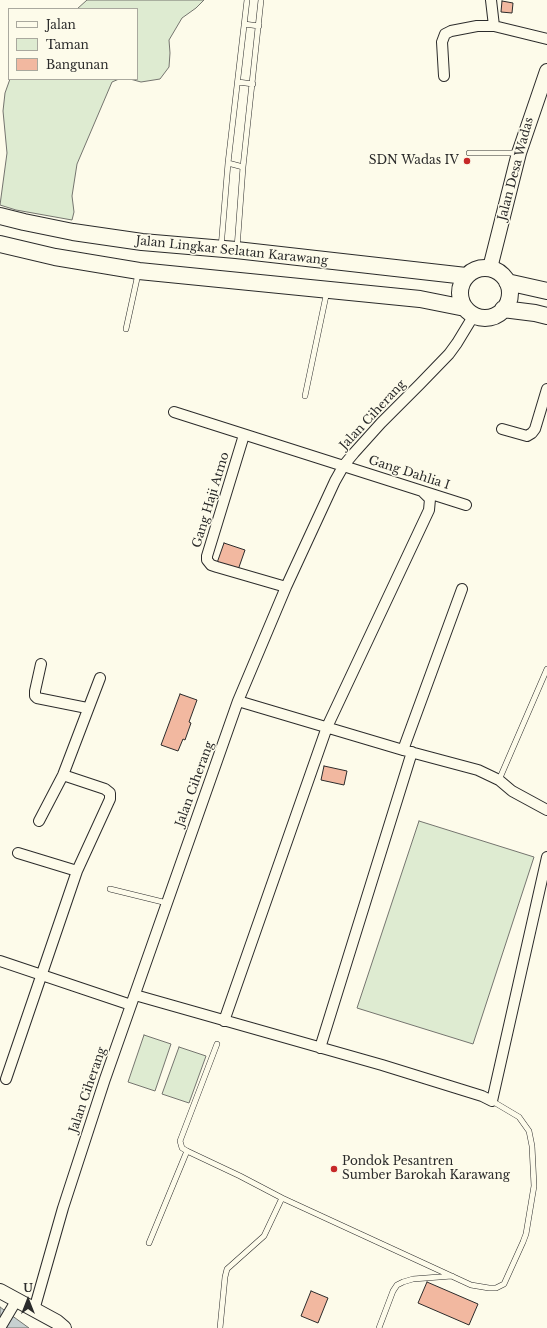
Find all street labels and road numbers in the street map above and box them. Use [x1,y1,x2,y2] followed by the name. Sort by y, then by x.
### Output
[495,116,537,222] street label: Jalan Desa Wadas
[135,234,329,268] street label: Jalan Lingkar Selatan Karawang
[337,377,409,453] street label: Jalan Ciherang
[190,450,232,550] street label: Gang Haji Atmo
[367,453,451,493] street label: Gang Dahlia I
[173,739,217,829] street label: Jalan Ciherang
[67,1045,109,1135] street label: Jalan Ciherang

